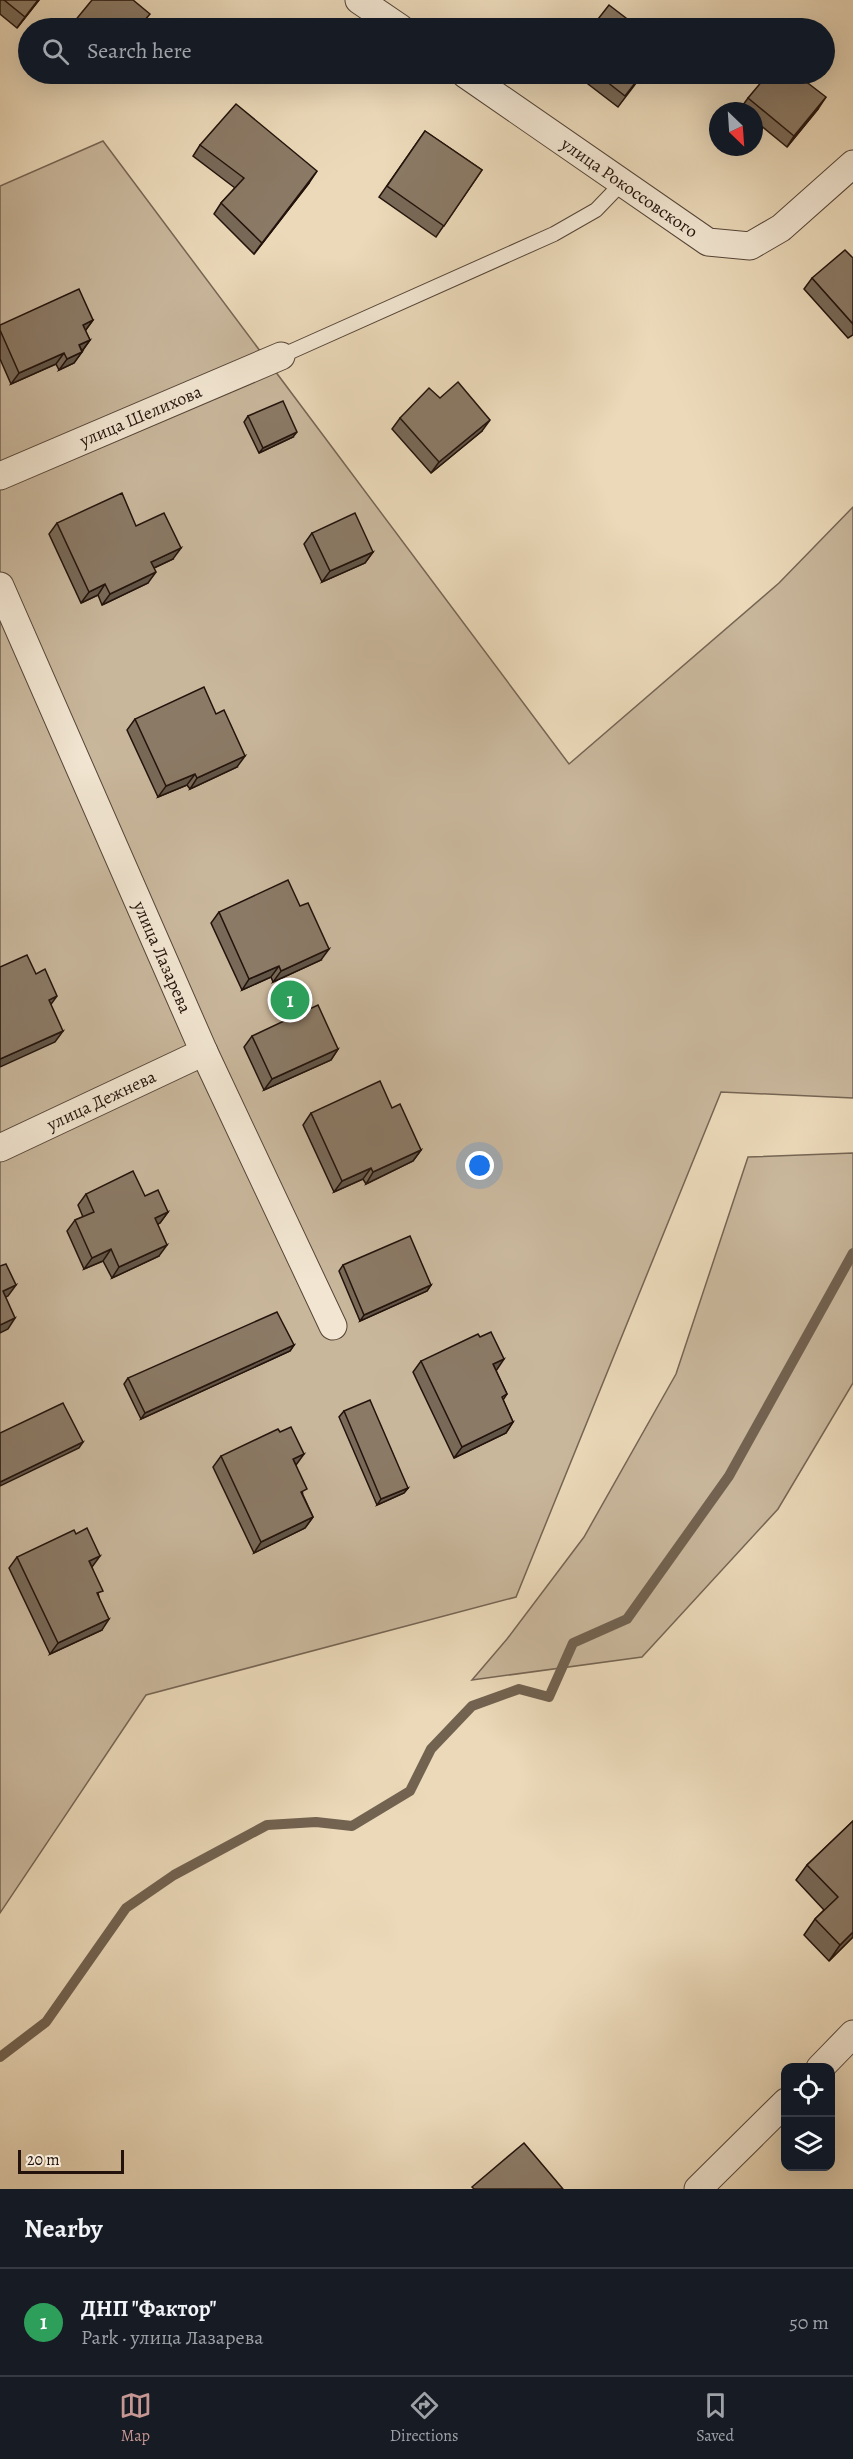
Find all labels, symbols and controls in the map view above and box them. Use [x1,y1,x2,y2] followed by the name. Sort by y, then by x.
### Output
[18,18,835,84] search box
[39,35,72,68] icon: search
[87,36,192,66] text: Search here
[709,102,763,156] north arrow
[556,131,703,243] street label: улица Рокоссовского
[75,379,206,453] street label: улица Шелихова
[127,896,198,1017] street label: улица Лазарева
[270,978,310,1022] pin: 1
[42,1064,160,1137] street label: улица Дежнева
[465,1151,494,1180] your location
[781,2063,835,2171] map controls
[781,2063,835,2117] button: locate
[781,2117,835,2171] button: layers
[18,2147,124,2174] scale bar
[27,2149,60,2171] text: 20 m
[24,2211,103,2246] text: Nearby
[81,2294,217,2324] text: ДНП "Фактор"
[40,2309,47,2336] text: 1
[789,2309,829,2336] text: 50 m
[81,2324,263,2351] text: Park · улица Лазарева
[119,2389,152,2447] tab: Map
[390,2389,458,2447] tab: Directions
[696,2389,734,2447] tab: Saved

